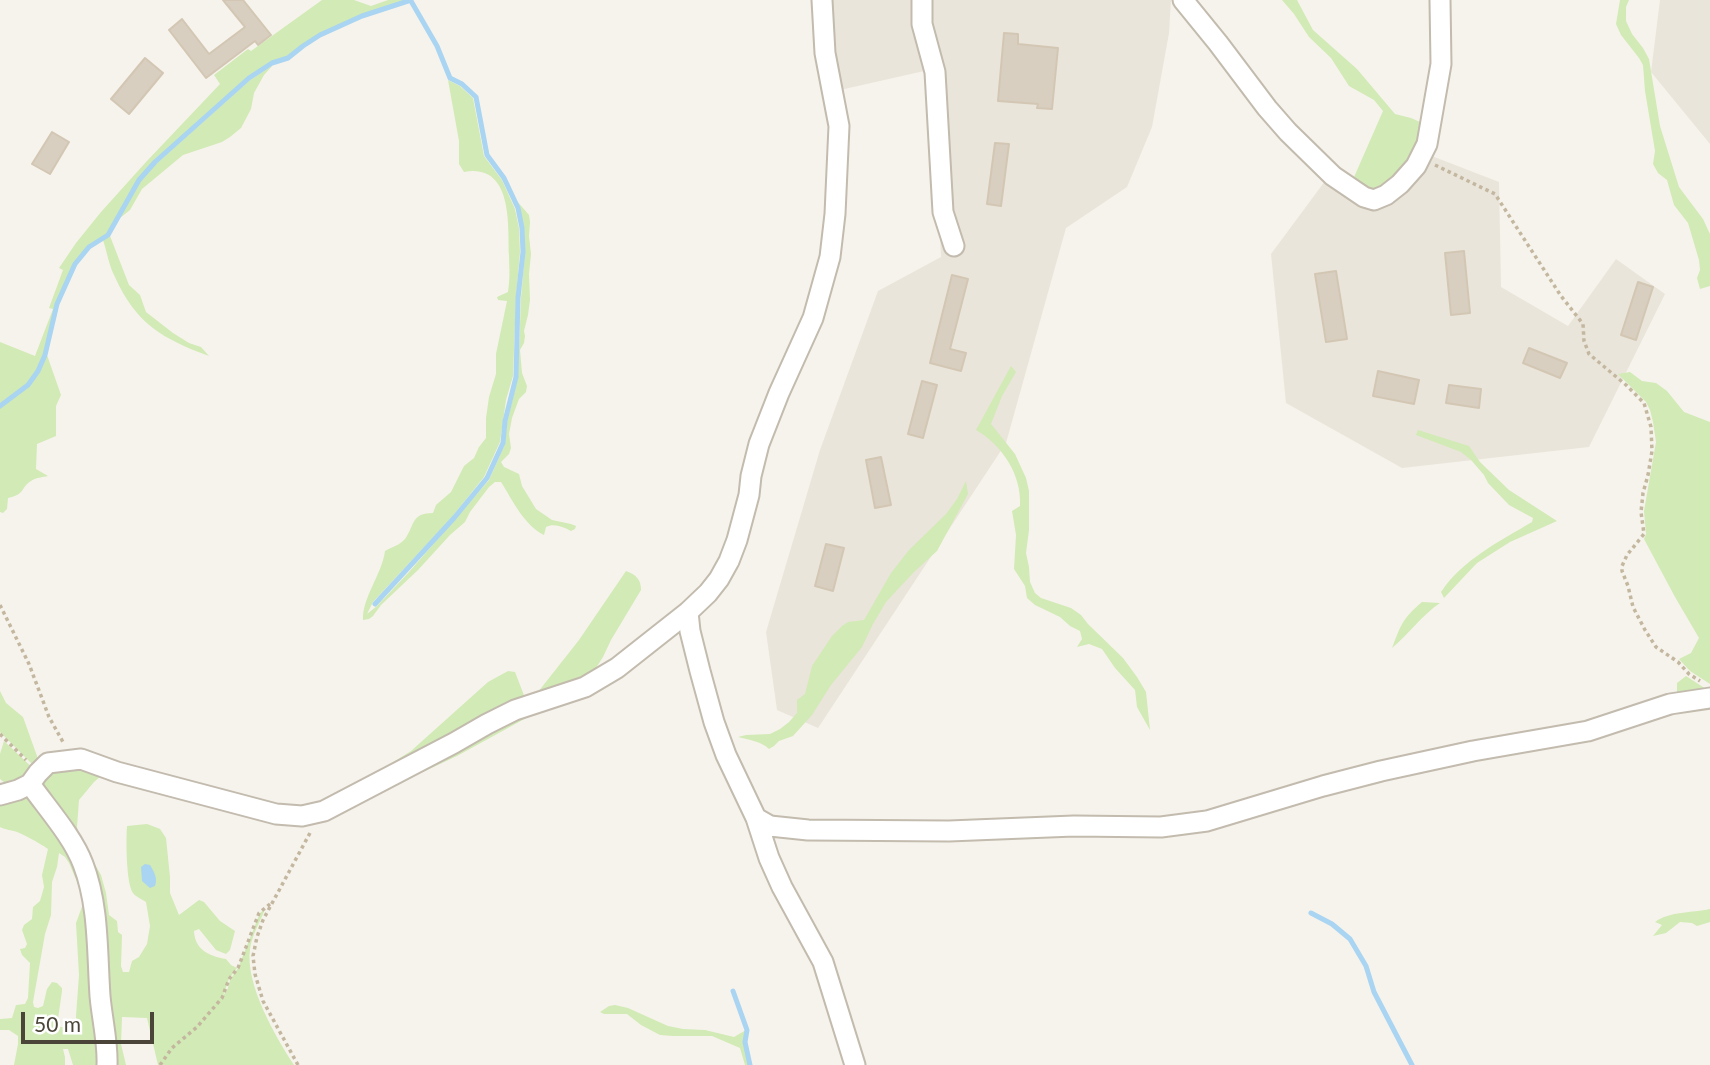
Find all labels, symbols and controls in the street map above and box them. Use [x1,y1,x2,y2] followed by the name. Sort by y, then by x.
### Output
[24,998,158,1042] scale bar
[34,1011,81,1036] text: 50 m

